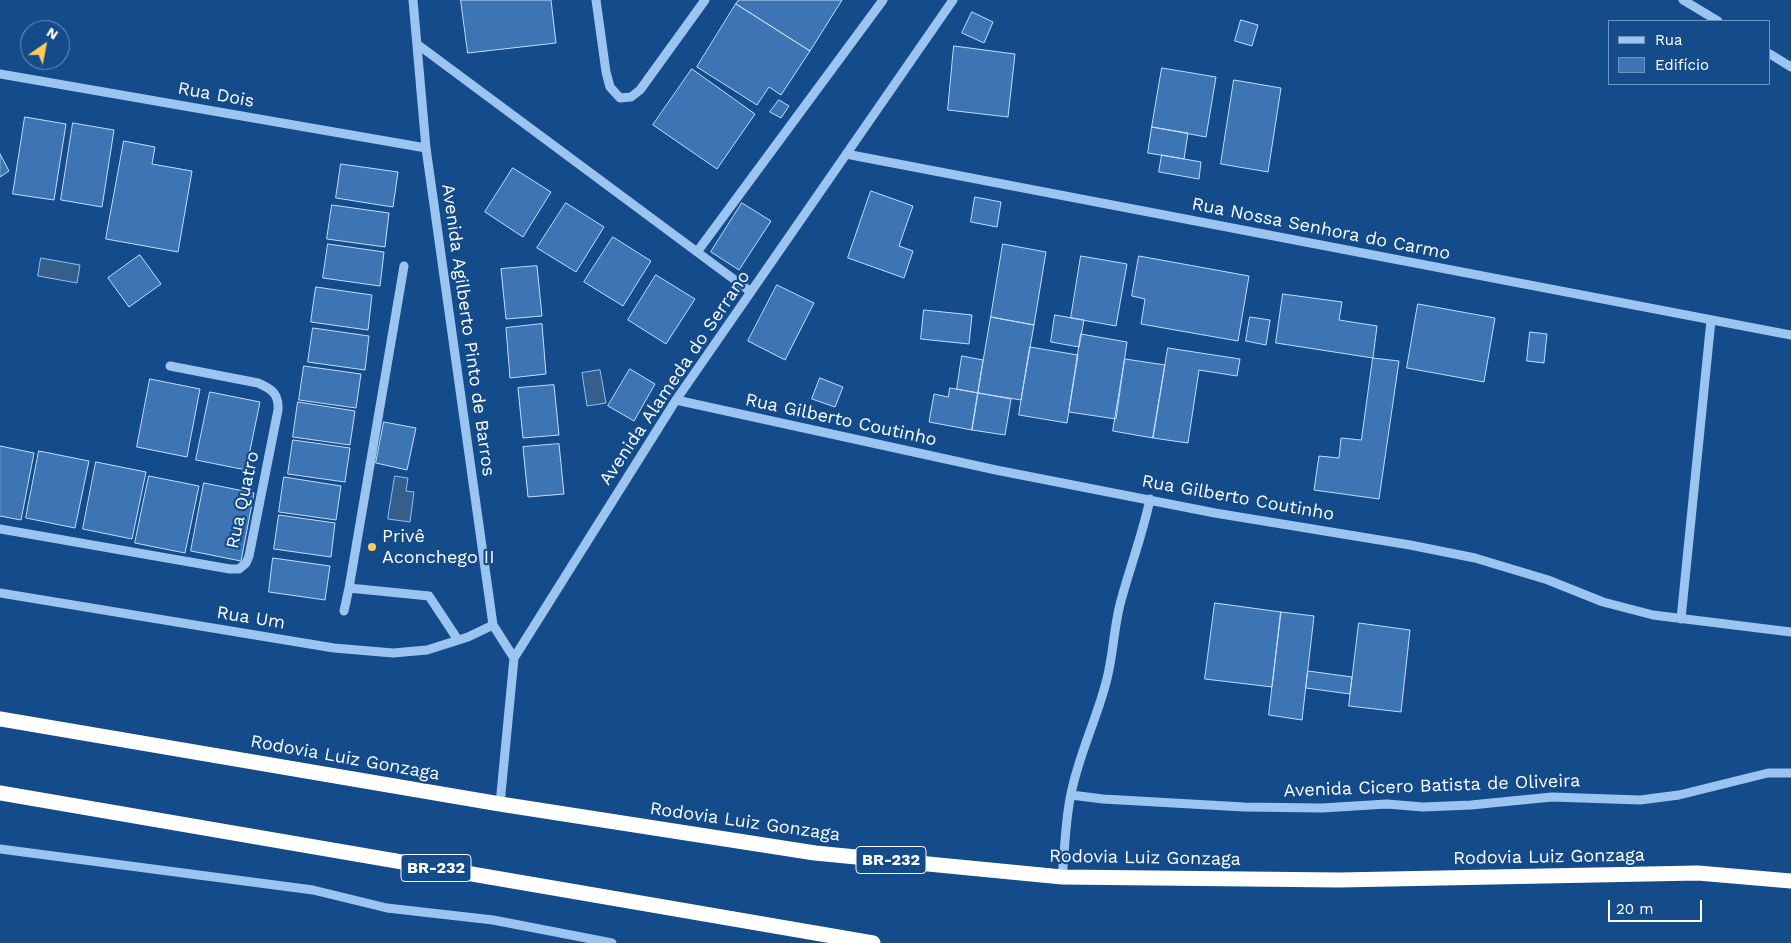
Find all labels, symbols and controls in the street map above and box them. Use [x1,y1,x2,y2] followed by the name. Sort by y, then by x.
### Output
[20,20,70,70] north arrow
[1608,20,1771,85] legend
[44,24,61,43] text: N
[1655,31,1683,49] text: Rua
[1655,56,1709,74] text: Edifício
[176,78,256,112] street label: Rua Dois
[437,182,499,478] street label: Avenida Agilberto Pinto de Barros
[1190,193,1452,265] street label: Rua Nossa Senhora do Carmo
[595,267,755,489] street label: Avenida Alameda do Serrano
[743,389,939,451] street label: Rua Gilberto Coutinho
[222,449,264,551] street label: Rua Quatro
[1140,470,1336,526] street label: Rua Gilberto Coutinho
[382,526,495,568] place label: Privê Aconchego II
[366,541,378,553] marker: Privê Aconchego II
[215,602,287,634] street label: Rua Um
[249,731,441,785] street label: Rodovia Luiz Gonzaga
[1283,770,1581,802] street label: Avenida Cicero Batista de Oliveira
[649,798,841,846] street label: Rodovia Luiz Gonzaga
[1453,845,1645,869] street label: Rodovia Luiz Gonzaga
[856,846,926,874] road number: BR-232
[1049,846,1241,870] street label: Rodovia Luiz Gonzaga
[401,854,471,881] road number: BR-232
[1611,890,1705,922] scale bar
[1616,900,1654,918] text: 20 m

